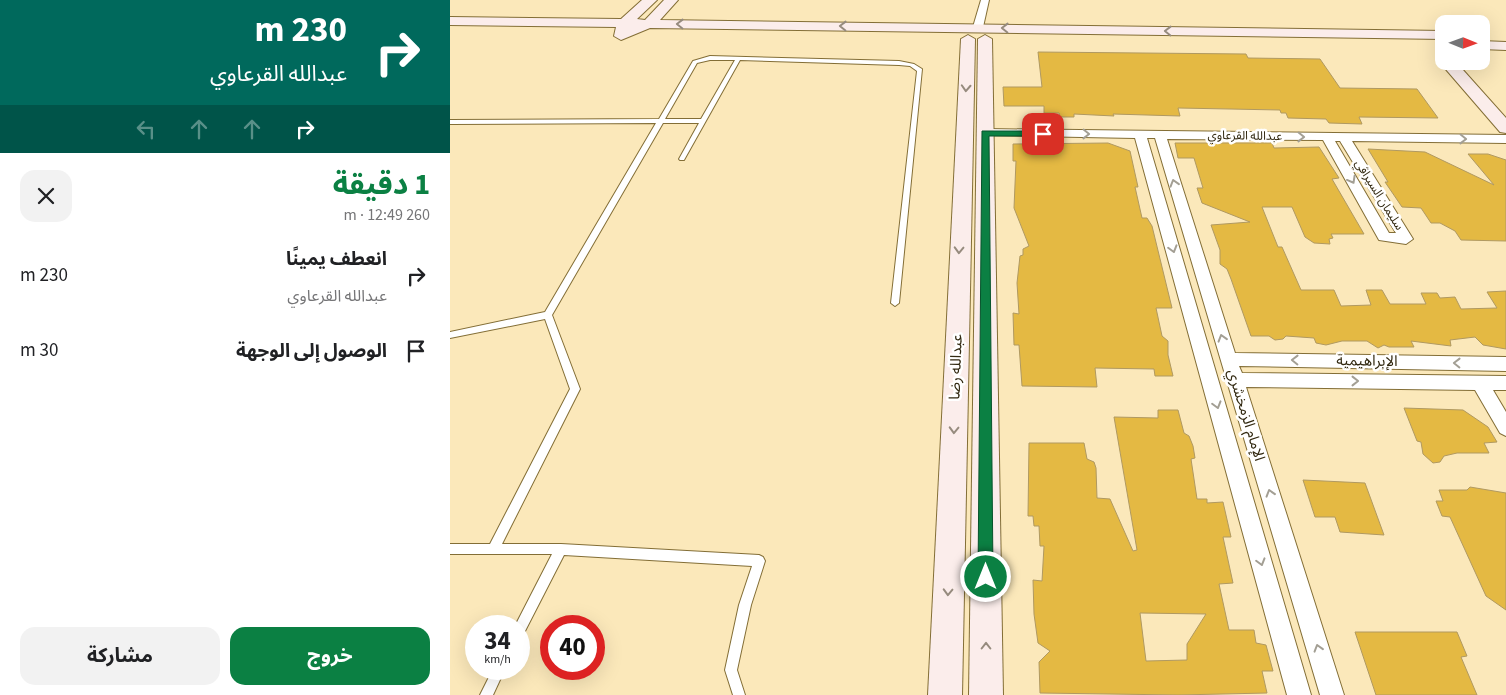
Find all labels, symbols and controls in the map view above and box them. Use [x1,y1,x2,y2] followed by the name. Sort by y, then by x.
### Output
[255,5,347,55] text: 230 m
[1435,15,1490,70] north arrow
[1435,15,1490,70] map controls
[676,19,684,29] one-way arrow
[365,20,430,85] icon: right
[838,21,846,31] one-way arrow
[1001,22,1009,33] one-way arrow
[1163,25,1171,36] one-way arrow
[210,58,347,90] text: عبدالله القرعاوي
[960,84,971,92] one-way arrow
[1022,113,1064,155] pin
[132,115,160,143] icon: left
[185,115,213,143] icon: ahead
[238,115,266,143] icon: ahead
[291,115,319,143] icon: right
[1029,120,1057,148] icon: arrive
[1207,127,1283,146] street label: عبدالله القرعاوي
[1082,129,1090,139] one-way arrow
[1297,132,1305,142] one-way arrow
[1460,134,1467,144] one-way arrow
[1350,156,1408,234] street label: سليمان السيراقي
[333,163,430,206] text: 1 دقيقة
[20,170,72,222] button: close
[1346,175,1356,184] one-way arrow
[1170,179,1180,187] one-way arrow
[343,204,430,226] text: 260 m · 12:49
[1167,245,1177,253] one-way arrow
[286,246,387,273] text: انعطف يمينًا
[954,246,965,254] one-way arrow
[20,262,68,289] text: 230 m
[402,262,430,290] icon: right
[287,285,387,307] text: عبدالله القرعاوي
[944,333,968,400] street label: عبدالله رضا
[1218,334,1228,342] one-way arrow
[20,337,58,364] text: 30 m
[402,337,430,365] icon: arrive
[236,338,387,365] text: الوصول إلى الوجهة
[1336,350,1398,372] street label: الإبراهيمية
[1291,355,1298,365] one-way arrow
[1453,358,1461,368] one-way arrow
[1222,366,1270,464] street label: الإمام الزمخشري
[1351,376,1359,386] one-way arrow
[1211,401,1222,410] one-way arrow
[948,426,959,434] one-way arrow
[1266,489,1276,498] one-way arrow
[959,550,1011,602] position arrow
[1256,557,1266,565] one-way arrow
[943,588,954,596] one-way arrow
[540,615,605,680] speed limit sign: 40
[484,623,511,659] text: 34
[20,627,220,685] button: مشاركة
[230,627,430,685] button: خروج
[981,642,991,650] one-way arrow
[1314,645,1324,653] one-way arrow
[484,651,511,668] text: km/h

